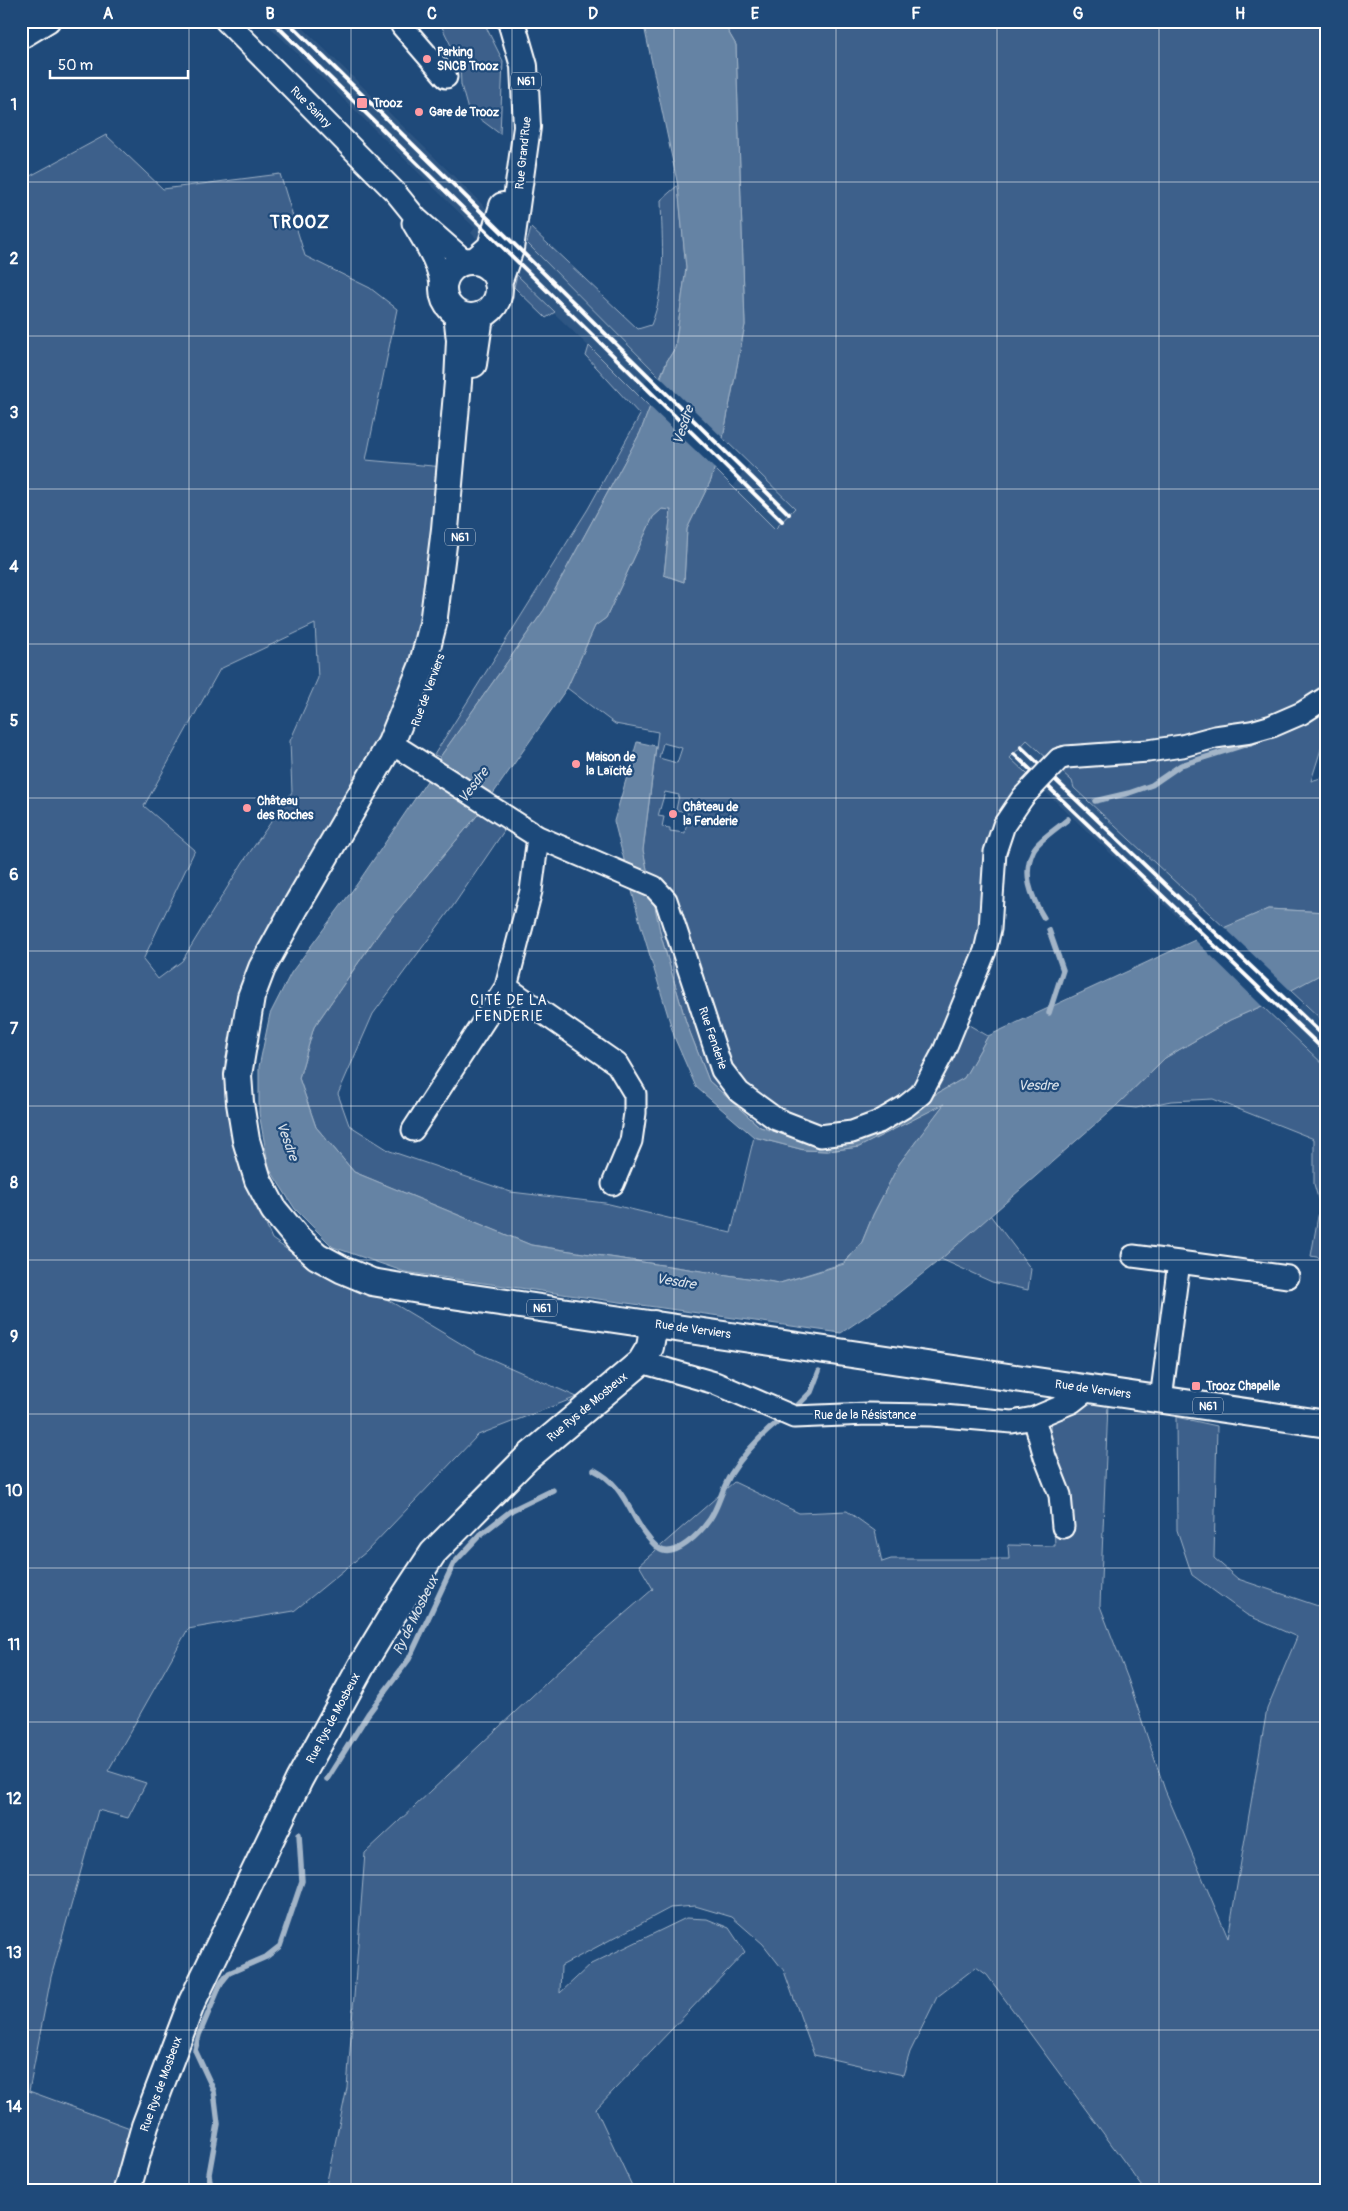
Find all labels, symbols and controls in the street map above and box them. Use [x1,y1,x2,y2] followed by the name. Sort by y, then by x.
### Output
[103,4,114,24] text: A
[265,4,275,24] text: B
[427,4,437,24] text: C
[588,4,598,24] text: D
[751,4,760,24] text: E
[911,4,921,24] text: F
[1073,4,1084,24] text: G
[1235,4,1245,24] text: H
[437,45,499,74] place label: Parking SNCB Trooz
[50,48,188,80] scale bar
[421,53,433,65] marker: Parking SNCB Trooz
[58,56,93,75] text: 50 m
[511,72,541,90] road number: N61
[287,84,334,131] street label: Rue Sainry
[11,95,17,115] text: 1
[355,96,369,110] marker: Trooz
[372,96,403,111] place label: Trooz
[429,105,500,120] place label: Gare de Trooz
[413,106,425,118] marker: Gare de Trooz
[512,116,535,190] street label: Rue Grand'Rue
[269,211,330,234] district label: TROOZ
[10,249,19,269] text: 2
[669,402,698,447] water label: Vesdre
[10,403,19,423] text: 3
[445,528,475,546] road number: N61
[9,557,19,577] text: 4
[408,651,449,729] street label: Rue de Verviers
[10,711,19,731] text: 5
[586,750,636,779] place label: Maison de la Laïcité
[570,758,582,770] marker: Maison de la Laïcité
[455,763,493,806] water label: Vesdre
[257,794,314,823] place label: Château des Roches
[683,800,739,829] place label: Château de la Fenderie
[241,802,253,814] marker: Château des Roches
[667,808,679,820] marker: Château de la Fenderie
[9,865,19,885] text: 6
[470,991,548,1025] district label: CITÉ DE LA FENDERIE
[695,1005,730,1071] street label: Rue Fenderie
[10,1019,19,1039] text: 7
[1018,1077,1060,1094] water label: Vesdre
[273,1119,303,1165] water label: Vesdre
[10,1173,18,1193] text: 8
[655,1270,699,1293] water label: Vesdre
[527,1300,557,1316] road number: N61
[654,1317,732,1342] street label: Rue de Verviers
[10,1327,18,1347] text: 9
[544,1369,631,1445] street label: Rue Rys de Mosbeux
[1054,1377,1132,1402] street label: Rue de Verviers
[1205,1379,1281,1394] place label: Trooz Chapelle
[1190,1380,1202,1392] marker: Trooz Chapelle
[1193,1398,1223,1414] road number: N61
[814,1408,916,1423] street label: Rue de la Résistance
[5,1481,23,1501] text: 10
[389,1571,443,1657] water label: Ry de Mosbeux
[8,1635,20,1655] text: 11
[303,1670,364,1766] street label: Rue Rys de Mosbeux
[6,1789,22,1809] text: 12
[6,1943,22,1963] text: 13
[137,2034,186,2134] street label: Rue Rys de Mosbeux
[6,2097,22,2117] text: 14

